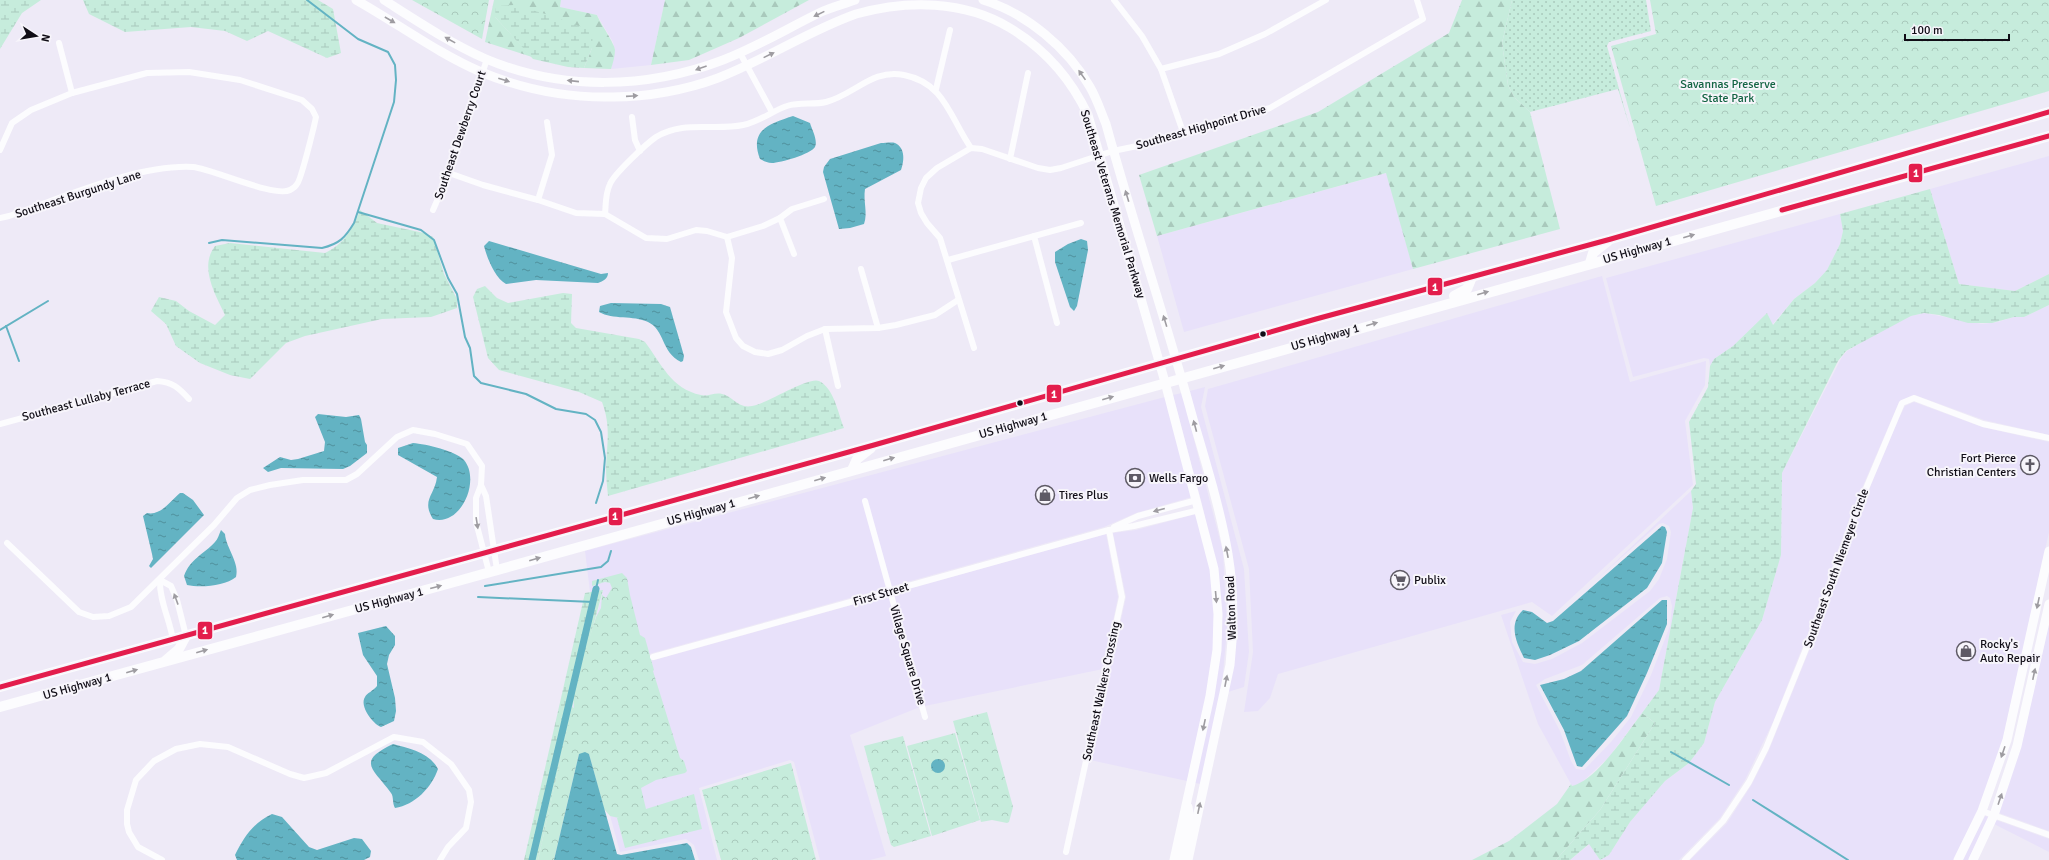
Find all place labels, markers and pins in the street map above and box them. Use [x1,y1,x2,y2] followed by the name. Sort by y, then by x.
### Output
[1258,329,1268,339] unlabelled marker
[1015,398,1025,408] unlabelled marker
[1927,451,2016,480] place label: Fort Pierce Christian Centers
[2019,454,2041,476] church icon: Fort Pierce Christian Centers
[1124,467,1146,489] bank icon: Wells Fargo
[1149,471,1208,486] place label: Wells Fargo
[1034,484,1056,506] shop icon: Tires Plus
[1059,488,1108,503] place label: Tires Plus
[1389,569,1411,591] supermarket icon: Publix
[1414,573,1446,588] place label: Publix
[1980,637,2041,666] place label: Rocky's Auto Repair
[1955,640,1977,662] shop icon: Rocky's Auto Repair

